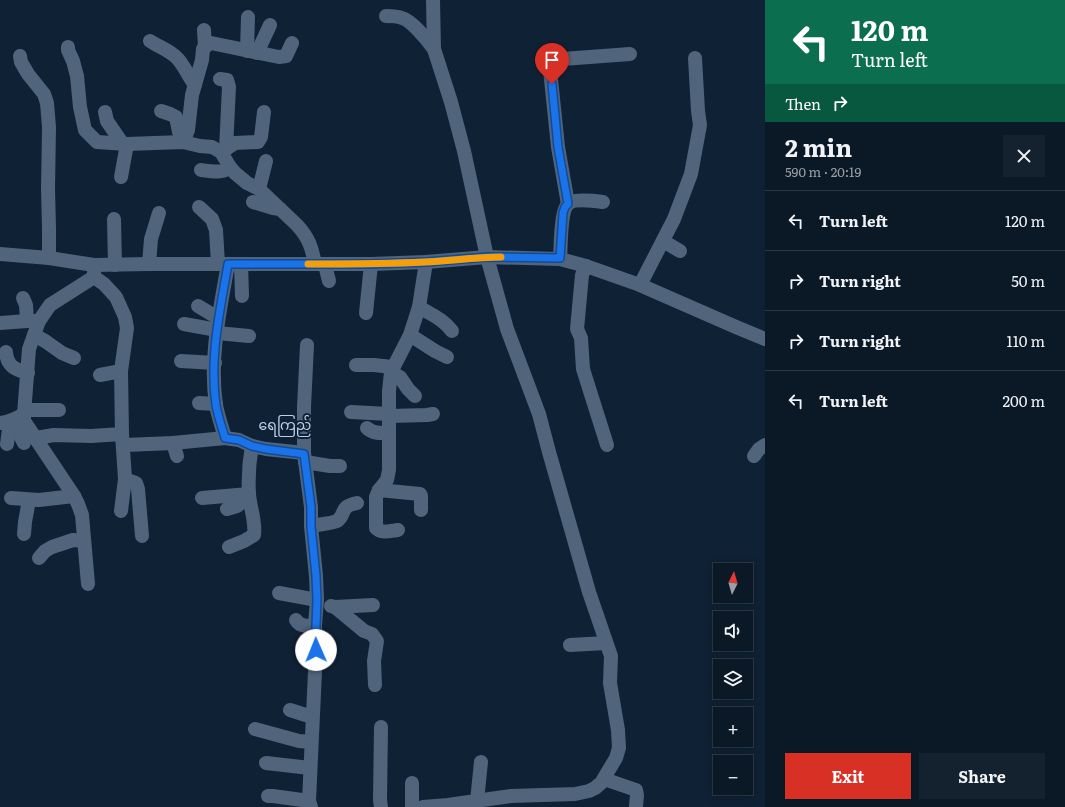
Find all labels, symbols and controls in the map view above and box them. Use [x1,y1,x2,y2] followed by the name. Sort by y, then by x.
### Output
[851,8,928,50] text: 120 m
[785,16,837,68] icon: left
[535,43,569,84] pin
[851,46,928,73] text: Turn left
[541,49,563,71] icon: arrive
[785,92,821,115] text: Then
[829,92,851,114] icon: right
[785,129,852,164] text: 2 min
[1003,135,1045,177] button: close
[785,162,861,181] text: 590 m · 20:19
[819,209,888,232] text: Turn left
[1005,209,1045,232] text: 120 m
[785,210,807,232] icon: left
[819,269,901,292] text: Turn right
[1011,269,1045,292] text: 50 m
[785,270,807,292] icon: right
[819,329,901,352] text: Turn right
[1007,329,1045,352] text: 110 m
[785,330,807,352] icon: right
[819,389,888,412] text: Turn left
[1003,389,1045,412] text: 200 m
[785,390,807,412] icon: left
[259,414,311,437] district label: ရေကြည်
[713,563,753,603] north arrow
[713,563,753,795] map controls
[713,611,753,651] button: sound
[295,629,337,671] position arrow
[713,659,753,699] button: layers
[713,707,753,747] button: +
[785,753,911,799] button: Exit
[919,753,1045,799] button: Share
[713,755,753,795] button: −

